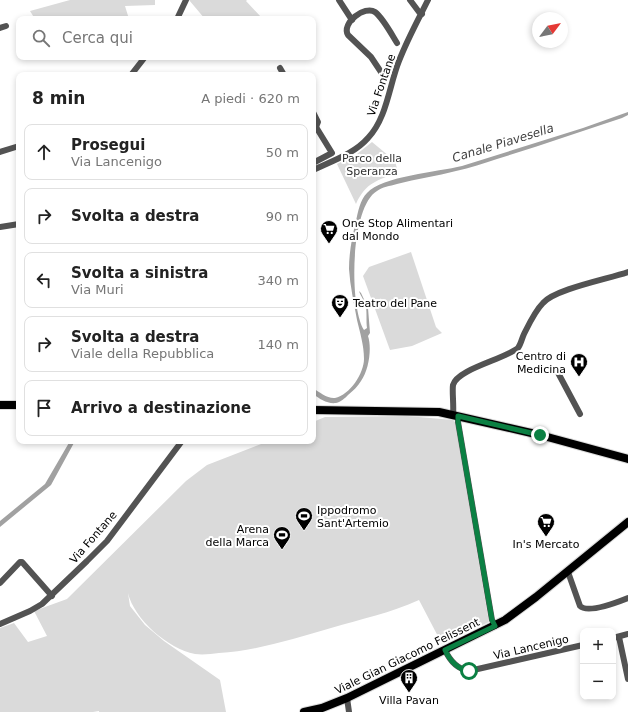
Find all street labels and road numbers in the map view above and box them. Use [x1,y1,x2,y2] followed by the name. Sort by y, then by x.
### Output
[365,52,398,118] street label: Via Fontane
[67,508,120,566] street label: Via Fontane
[333,615,482,697] street label: Viale Gian Giacomo Felissent
[492,632,570,662] street label: Via Lancenigo

